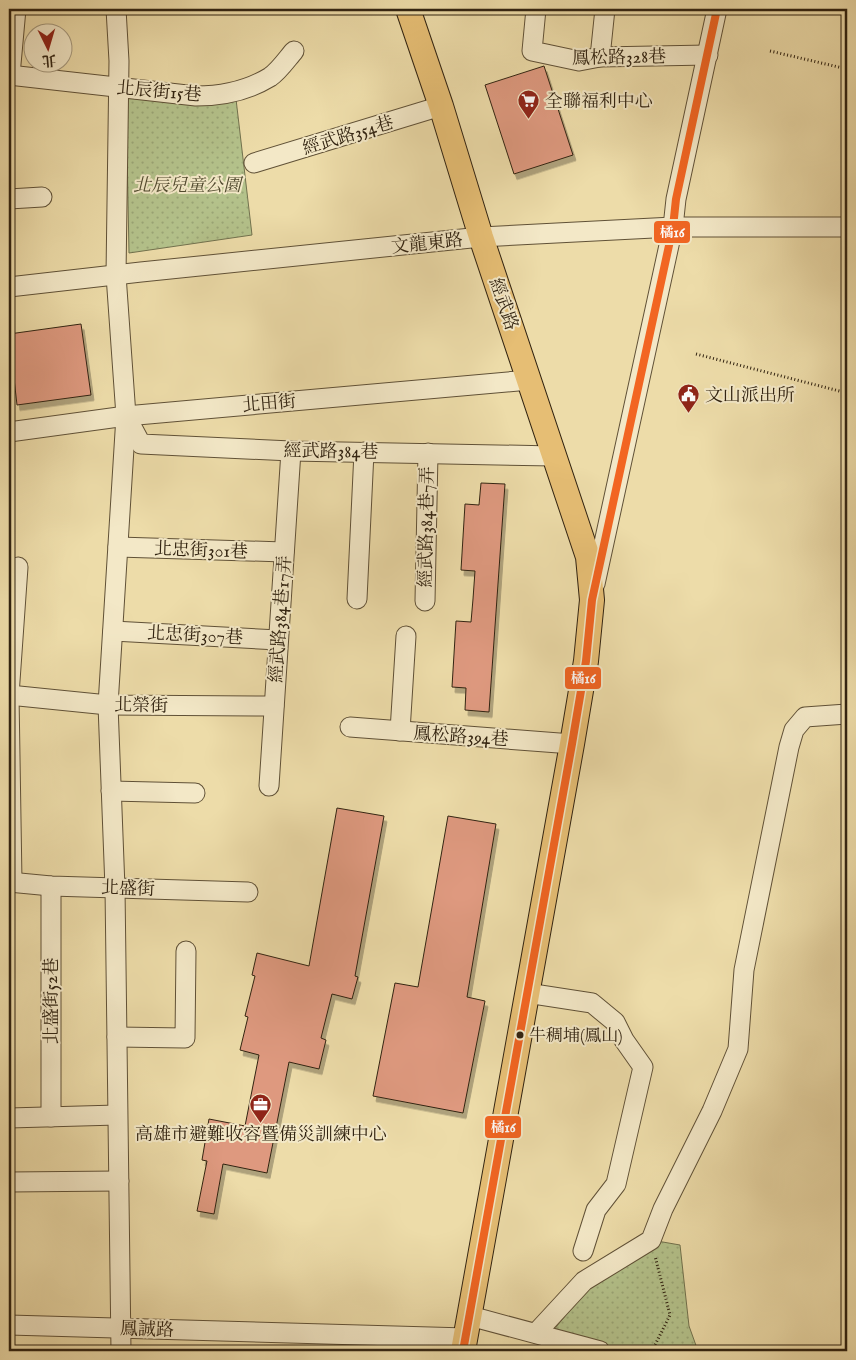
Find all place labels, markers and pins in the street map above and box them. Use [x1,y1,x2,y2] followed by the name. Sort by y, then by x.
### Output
[517,89,541,120] supermarket icon: 全聯福利中心
[545,91,653,114] place label: 全聯福利中心
[677,383,701,414] public building icon: 文山派出所
[705,385,795,408] place label: 文山派出所
[529,1026,623,1047] place label: 牛稠埔(鳳山)
[515,1030,525,1040] marker: 牛稠埔(鳳山)
[249,1092,273,1123] office icon: 高雄市避難收容暨備災訓練中心
[135,1124,387,1147] place label: 高雄市避難收容暨備災訓練中心

